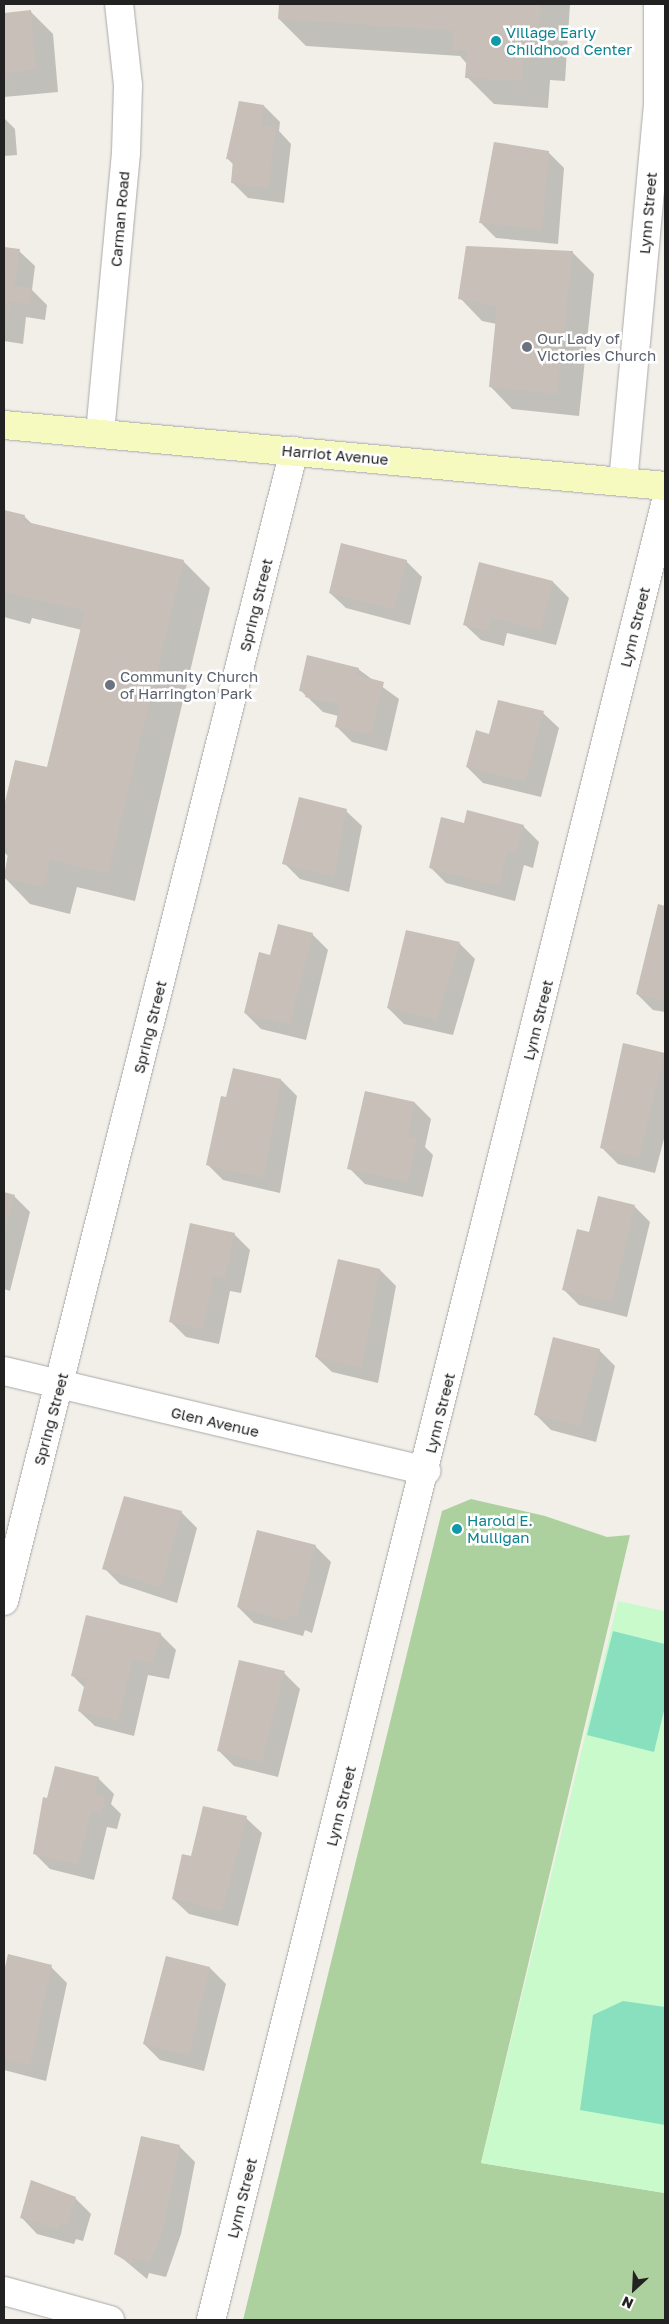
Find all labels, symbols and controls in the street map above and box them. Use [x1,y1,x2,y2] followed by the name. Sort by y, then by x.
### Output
[506,23,632,58] place label: Village Early Childhood Center
[490,35,502,47] marker: Village Early Childhood Center
[107,170,133,268] street label: Carman Road
[635,171,661,255] street label: Lynn Street
[537,329,656,364] place label: Our Lady of Victories Church
[521,341,533,353] marker: Our Lady of Victories Church
[281,441,389,469] street label: Harriot Avenue
[236,557,276,653] street label: Spring Street
[616,585,654,669] street label: Lynn Street
[120,667,258,702] place label: Community Church of Harrington Park
[104,679,116,691] marker: Community Church of Harrington Park
[519,978,557,1062] street label: Lynn Street
[130,979,170,1075] street label: Spring Street
[30,1371,72,1467] street label: Spring Street
[421,1371,459,1455] street label: Lynn Street
[169,1403,261,1441] street label: Glen Avenue
[467,1511,533,1546] place label: Harold E. Mulligan
[451,1523,463,1535] marker: Harold E. Mulligan
[322,1764,360,1848] street label: Lynn Street
[223,2156,261,2240] street label: Lynn Street
[609,2264,659,2314] north arrow
[619,2293,636,2313] text: N

